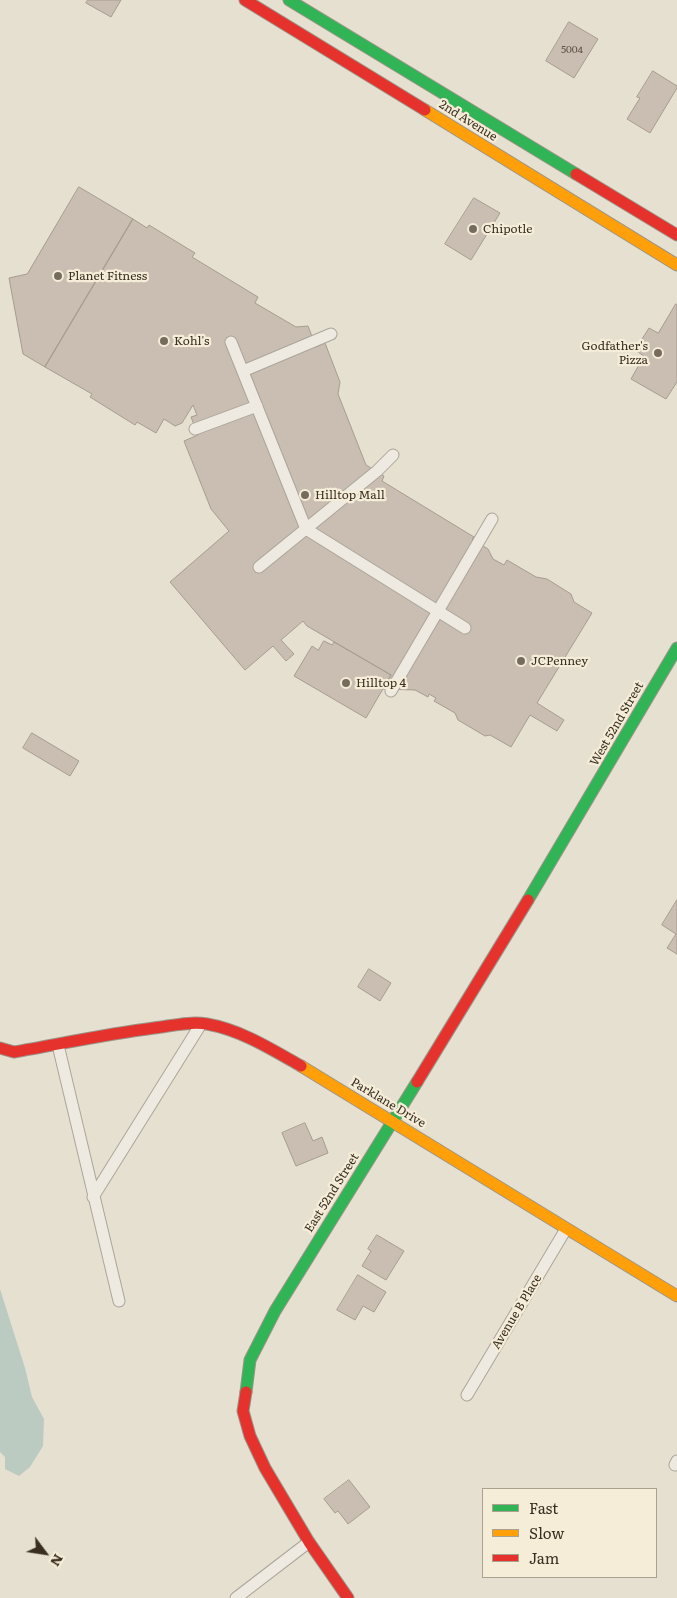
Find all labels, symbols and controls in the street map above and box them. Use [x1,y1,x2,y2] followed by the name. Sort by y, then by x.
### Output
[561,44,583,56] house number: 5004
[436,97,500,145] street label: 2nd Avenue
[483,222,532,236] place label: Chipotle
[467,223,479,235] marker: Chipotle
[68,269,147,283] place label: Planet Fitness
[52,270,64,282] marker: Planet Fitness
[174,334,210,348] place label: Kohl's
[158,335,170,347] marker: Kohl's
[582,339,648,367] place label: Godfather's Pizza
[652,347,664,359] marker: Godfather's Pizza
[315,488,385,502] place label: Hilltop Mall
[299,489,311,501] marker: Hilltop Mall
[531,654,588,668] place label: JCPenney
[515,655,527,667] marker: JCPenney
[356,676,406,690] place label: Hilltop 4
[340,677,352,689] marker: Hilltop 4
[587,679,647,769] street label: West 52nd Street
[348,1075,428,1131] street label: Parklane Drive
[302,1151,362,1235] street label: East 52nd Street
[489,1272,545,1352] street label: Avenue B Place
[482,1488,657,1578] legend
[529,1496,558,1519] text: Fast
[529,1521,564,1544] text: Slow
[20,1528,70,1578] north arrow
[529,1546,559,1569] text: Jam
[46,1551,69,1571] text: N

